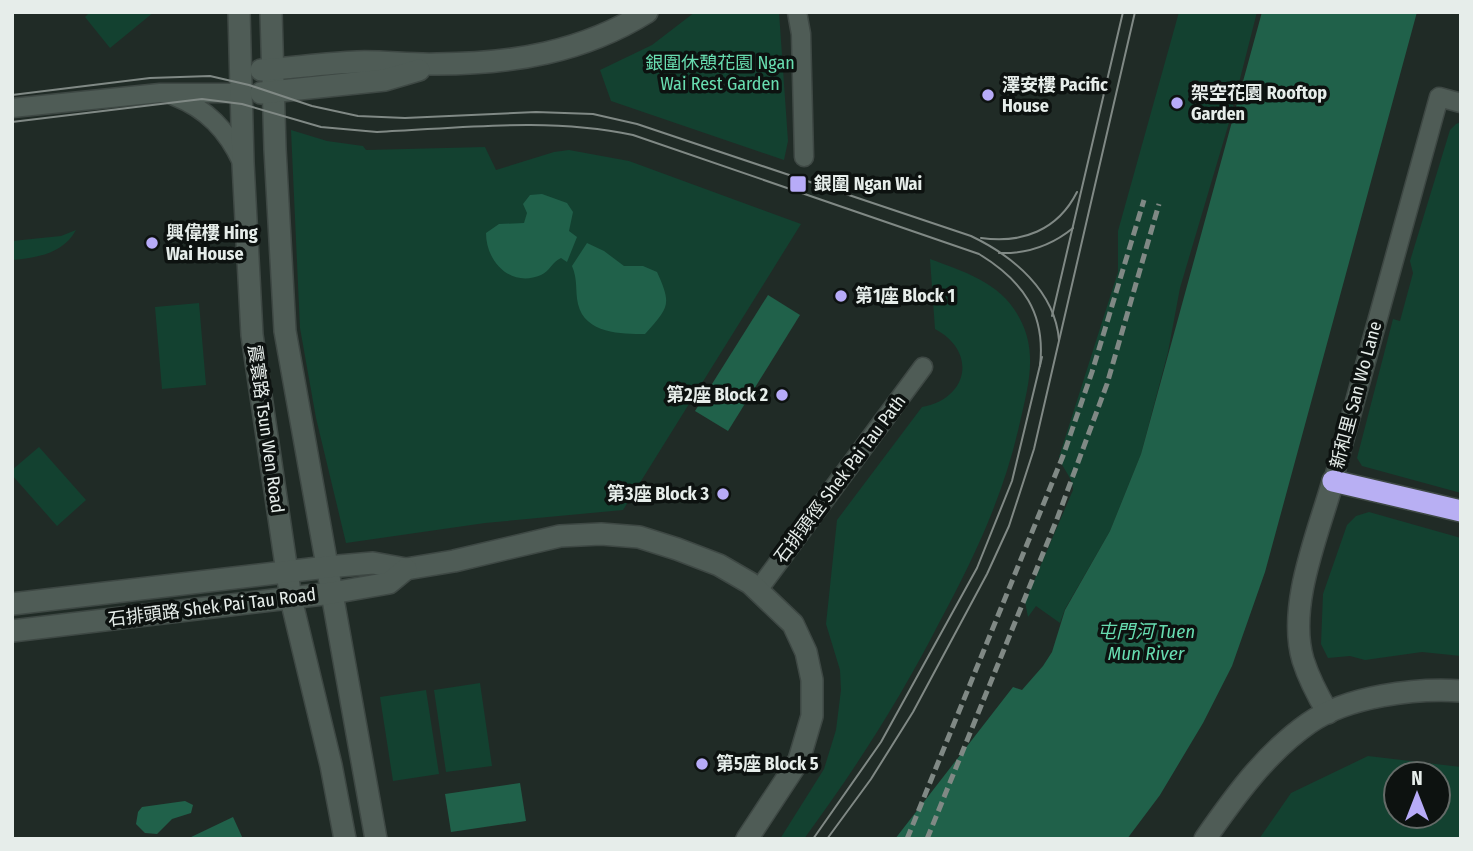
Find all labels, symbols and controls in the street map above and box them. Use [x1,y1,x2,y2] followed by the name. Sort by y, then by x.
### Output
[645,52,795,95] park label: 銀圍休憩花園 Ngan Wai Rest Garden
[1002,74,1108,117] place label: 澤安樓 Pacific House
[1191,82,1327,125] place label: 架空花園 Rooftop Garden
[980,87,996,103] marker: 澤安樓 Pacific House
[1169,95,1185,111] marker: 架空花園 Rooftop Garden
[814,173,922,195] place label: 銀圍 Ngan Wai
[788,174,808,194] marker: 銀圍 Ngan Wai
[166,222,258,265] place label: 興偉樓 Hing Wai House
[144,235,160,251] marker: 興偉樓 Hing Wai House
[855,285,955,307] place label: 第1座 Block 1
[833,288,849,304] marker: 第1座 Block 1
[1326,319,1386,471] street label: 新和里 San Wo Lane
[243,343,289,515] street label: 震寰路 Tsun Wen Road
[666,384,768,406] place label: 第2座 Block 2
[774,387,790,403] marker: 第2座 Block 2
[770,391,910,567] street label: 石排頭徑 Shek Pai Tau Path
[607,483,709,505] place label: 第3座 Block 3
[715,486,731,502] marker: 第3座 Block 3
[107,583,317,631] street label: 石排頭路 Shek Pai Tau Road
[1097,620,1195,665] water label: 屯門河 Tuen Mun River
[716,753,819,775] place label: 第5座 Block 5
[694,756,710,772] marker: 第5座 Block 5
[1382,760,1452,830] north arrow
[1411,767,1423,790] text: N

